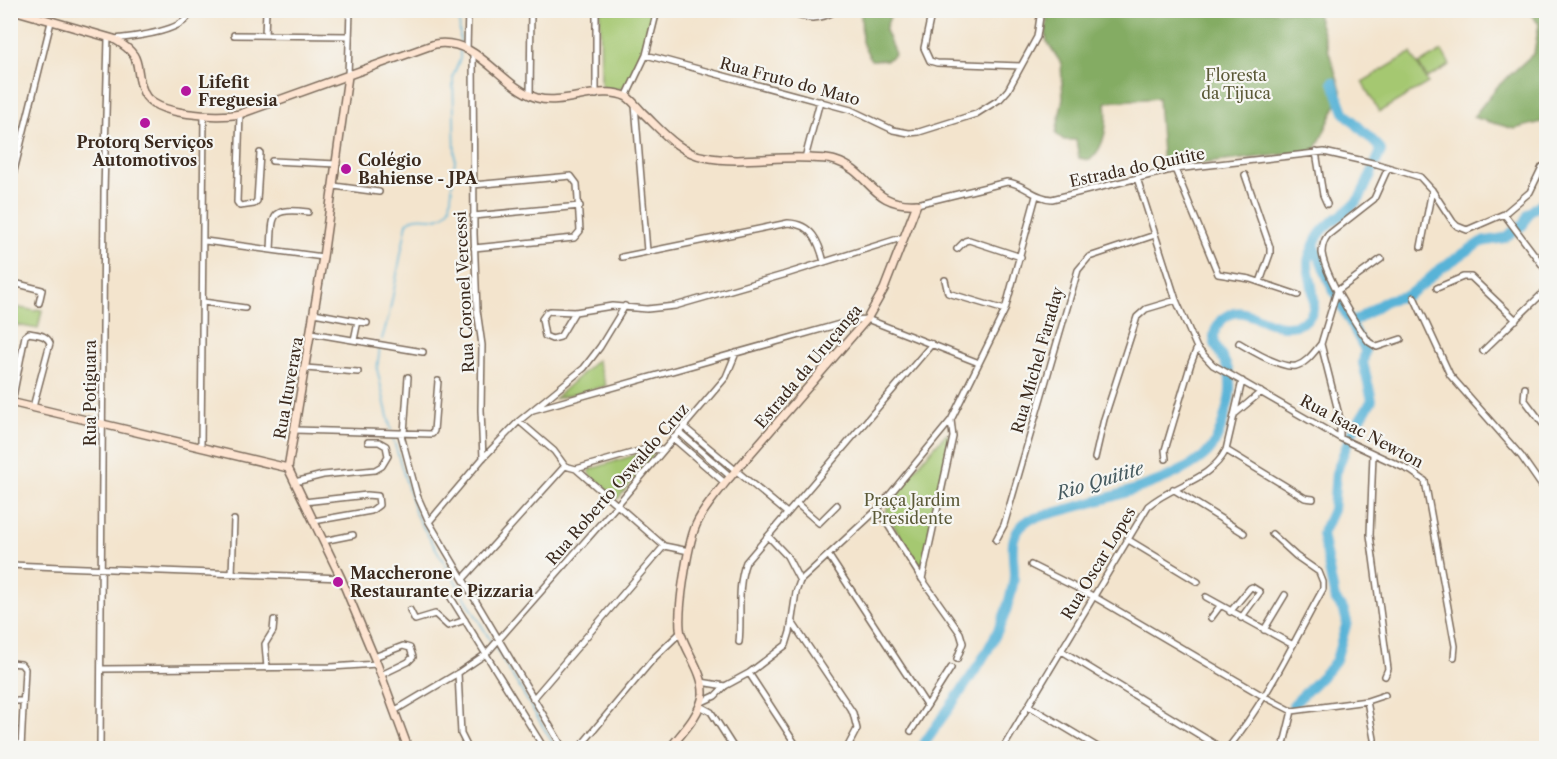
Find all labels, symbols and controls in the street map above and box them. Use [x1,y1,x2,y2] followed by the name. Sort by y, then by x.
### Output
[718,53,863,109] street label: Rua Fruto do Mato
[1201,65,1271,103] park label: Floresta da Tijuca
[198,72,278,110] place label: Lifefit Freguesia
[179,84,193,98] marker: Lifefit Freguesia
[138,116,152,130] marker: Protorq Serviços Automotivos
[76,132,214,170] place label: Protorq Serviços Automotivos
[1067,143,1207,191] street label: Estrada do Quitite
[358,150,478,188] place label: Colégio Bahiense - JPA
[339,162,353,176] marker: Colégio Bahiense - JPA
[450,211,478,373] street label: Rua Coronel Vercessi
[1007,283,1068,436] street label: Rua Michel Faraday
[750,300,866,432] street label: Estrada da Uruçanga
[269,335,307,441] street label: Rua Ituverava
[80,339,100,446] street label: Rua Potiguara
[1297,390,1427,472] street label: Rua Isaac Newton
[541,399,693,569] street label: Rua Roberto Oswaldo Cruz
[1052,457,1148,505] water label: Rio Quitite
[864,490,960,528] park label: Praça Jardim Presidente
[1056,503,1140,623] street label: Rua Oscar Lopes
[350,563,534,601] place label: Maccherone Restaurante e Pizzaria
[331,575,345,589] marker: Maccherone Restaurante e Pizzaria

